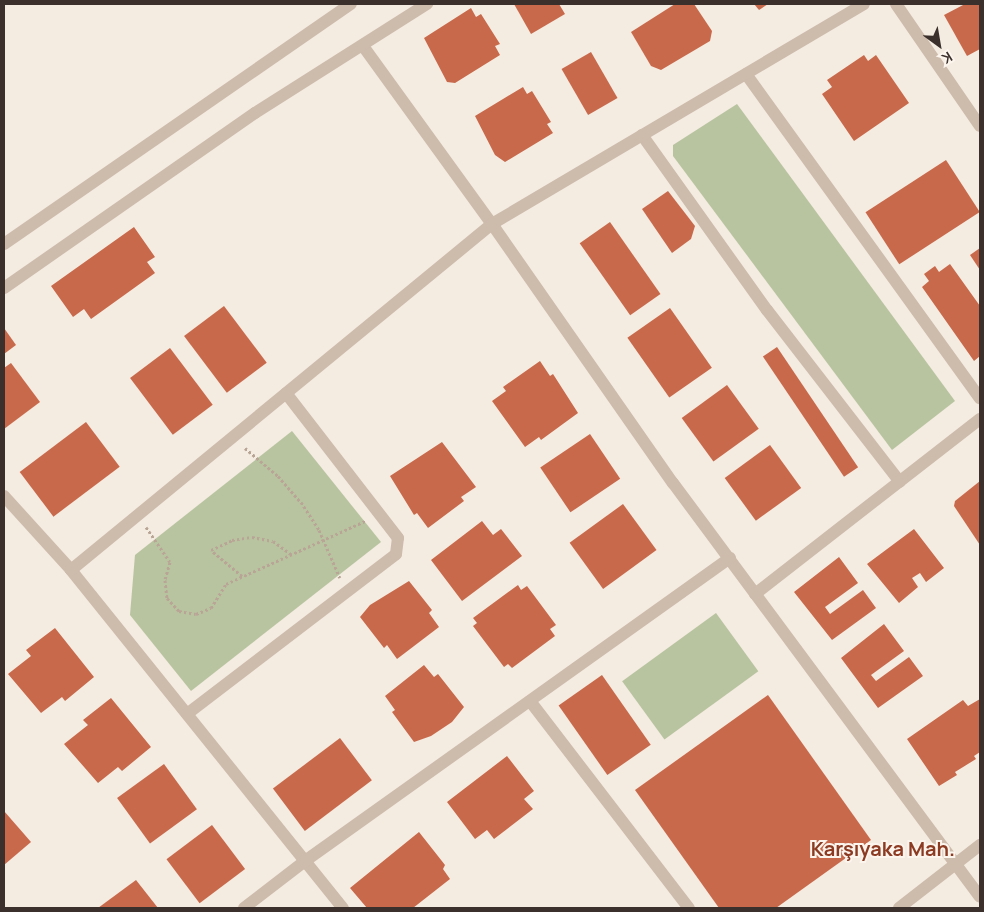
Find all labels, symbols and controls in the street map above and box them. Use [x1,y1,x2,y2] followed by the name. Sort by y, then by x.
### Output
[914,20,964,70] north arrow
[938,48,956,69] text: K
[811,836,955,860] district label: Karşıyaka Mah.

